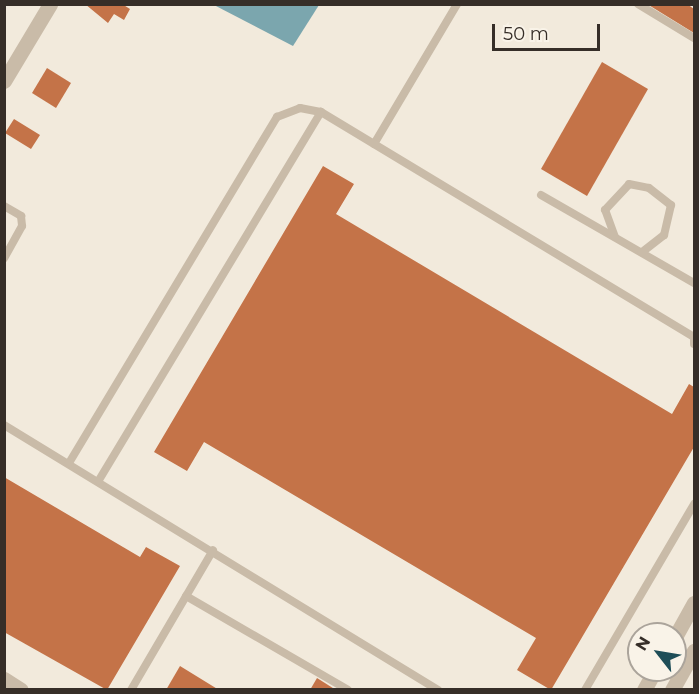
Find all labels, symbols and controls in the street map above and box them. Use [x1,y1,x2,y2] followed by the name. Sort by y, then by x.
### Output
[495,12,603,50] scale bar
[503,23,549,45] text: 50 m
[627,622,687,682] north arrow
[631,633,654,654] text: N

